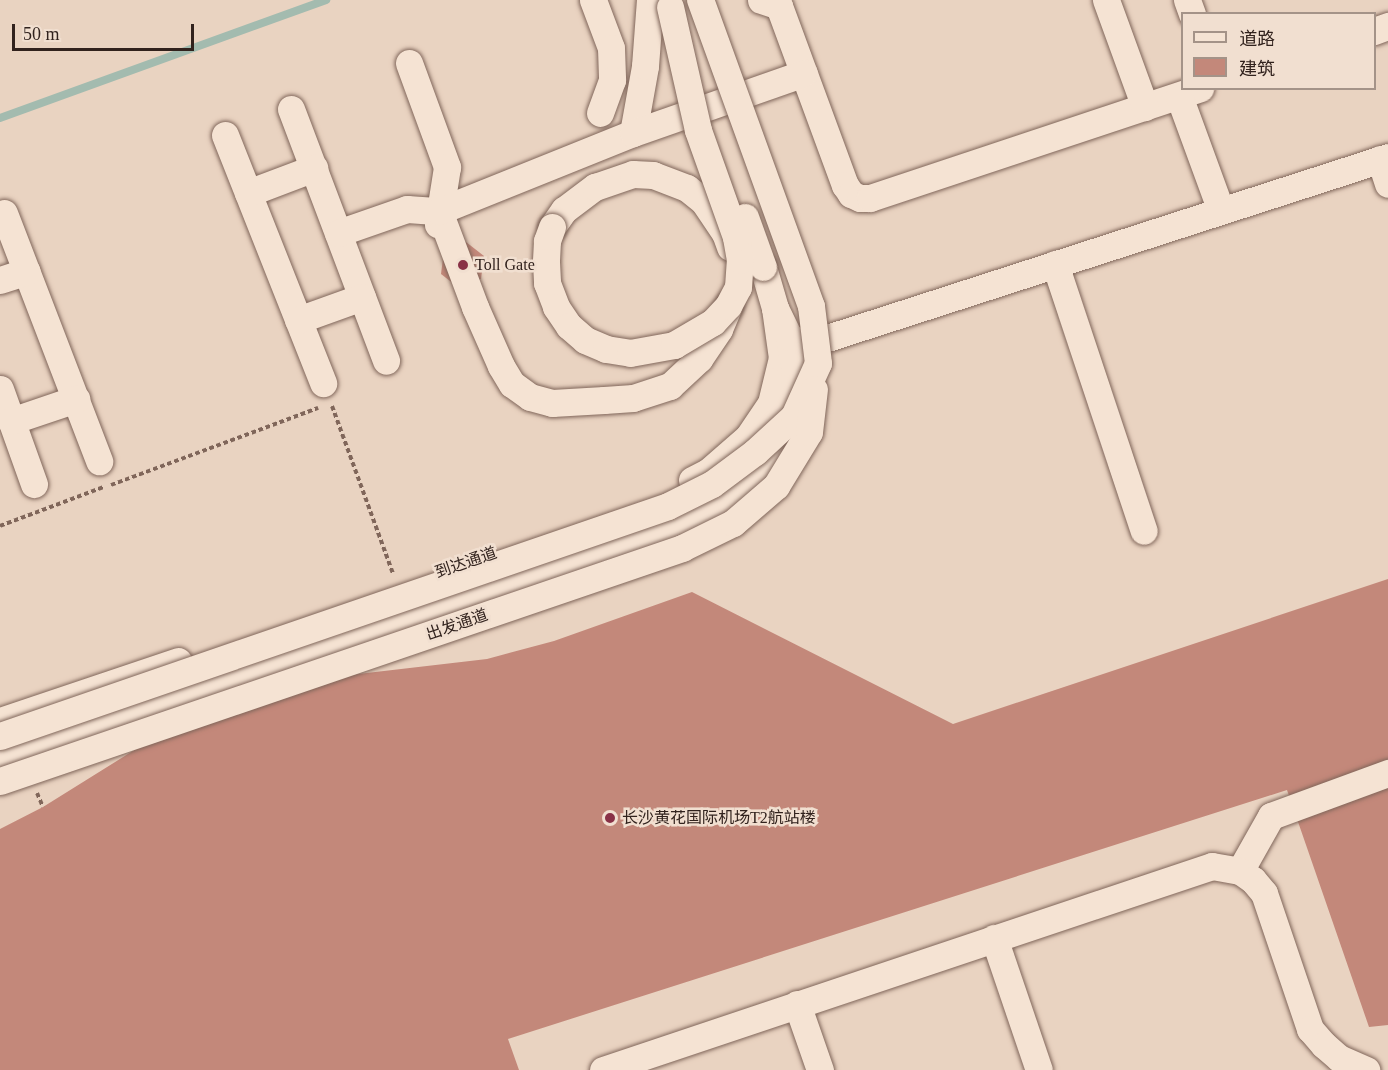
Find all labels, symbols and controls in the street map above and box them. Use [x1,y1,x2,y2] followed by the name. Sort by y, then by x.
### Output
[15,12,196,50] scale bar
[1181,12,1376,90] legend
[23,24,60,44] text: 50 m
[1239,29,1275,49] text: 道路
[1239,59,1275,79] text: 建筑
[475,255,535,275] place label: Toll Gate
[456,258,470,272] marker: Toll Gate
[433,544,499,582] street label: 到达通道
[424,606,490,644] street label: 出发通道
[622,808,816,828] place label: 长沙黄花国际机场T2航站楼
[603,811,617,825] marker: 长沙黄花国际机场T2航站楼

